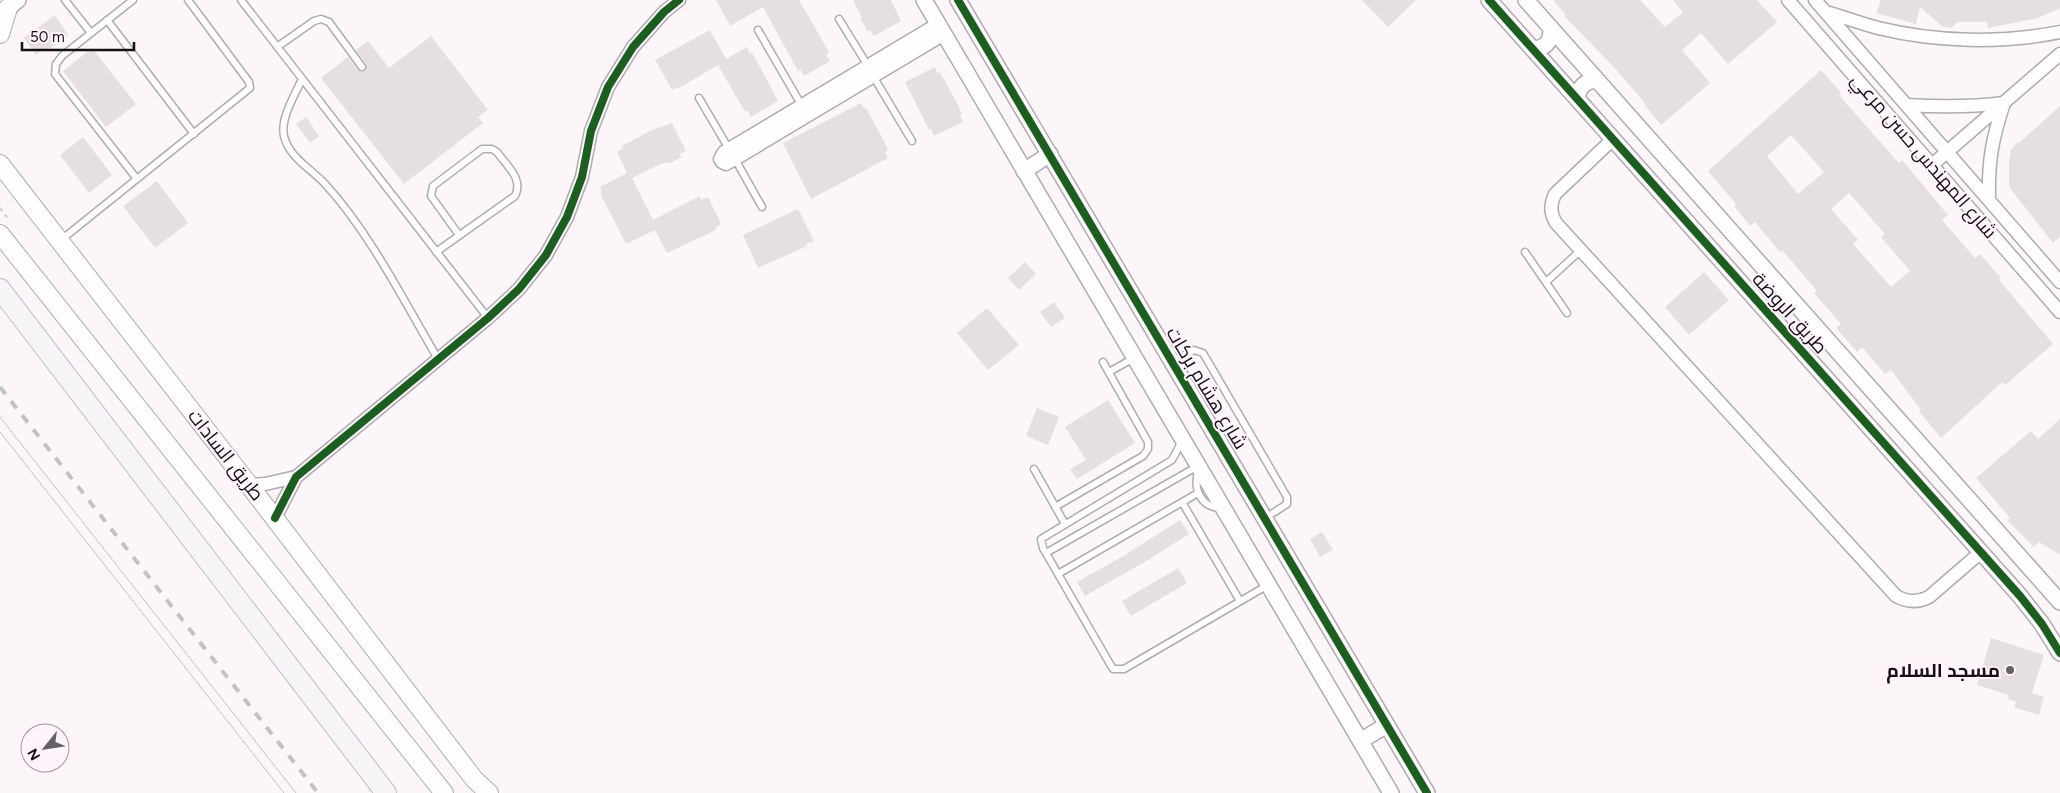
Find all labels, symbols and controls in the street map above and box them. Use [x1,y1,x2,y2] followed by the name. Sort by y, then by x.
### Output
[22,20,135,52] scale bar
[30,28,65,46] text: 50 m
[1844,69,2002,245] street label: شارع المهندس حسن مرعي
[1747,268,1832,359] street label: طريق الروضة
[1160,323,1253,454] street label: شارع هشام بركات
[182,405,269,506] street label: طريق السادات
[1886,659,2000,684] place label: مسجد السلام
[2004,664,2016,676] marker: مسجد السلام
[20,723,70,773] north arrow
[24,745,44,763] text: N

